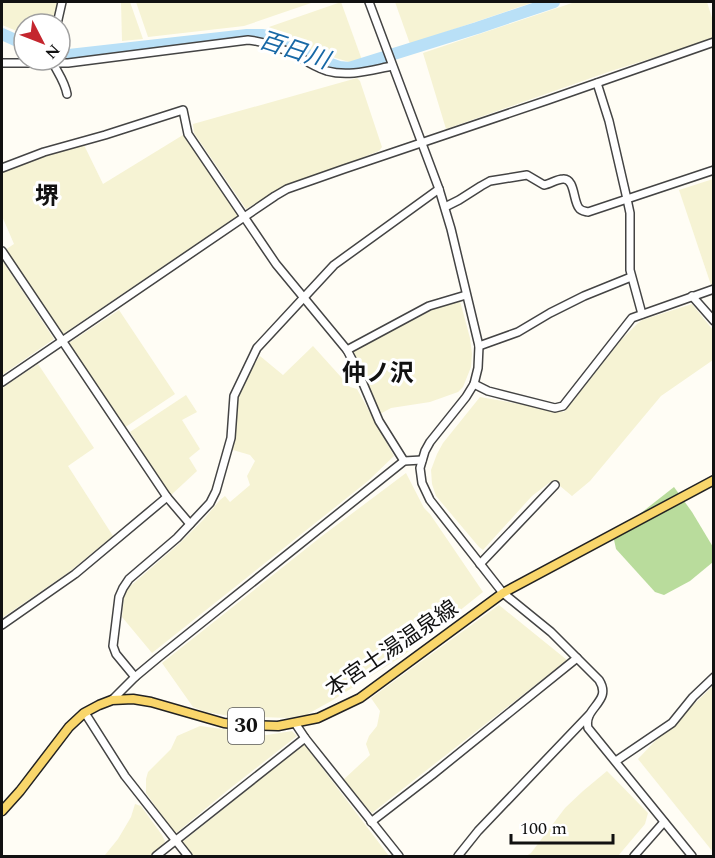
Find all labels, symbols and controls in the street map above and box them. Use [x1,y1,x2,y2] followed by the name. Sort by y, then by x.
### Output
[12,12,72,72] north arrow
[254,23,337,80] water label: 百日川
[39,38,66,64] text: N
[35,179,59,215] district label: 堺
[342,356,414,392] district label: 仲ノ沢
[319,592,465,706] street label: 本宮土湯温泉線
[228,708,264,744] road number: 30
[511,807,613,845] scale bar
[520,815,567,842] text: 100 m

